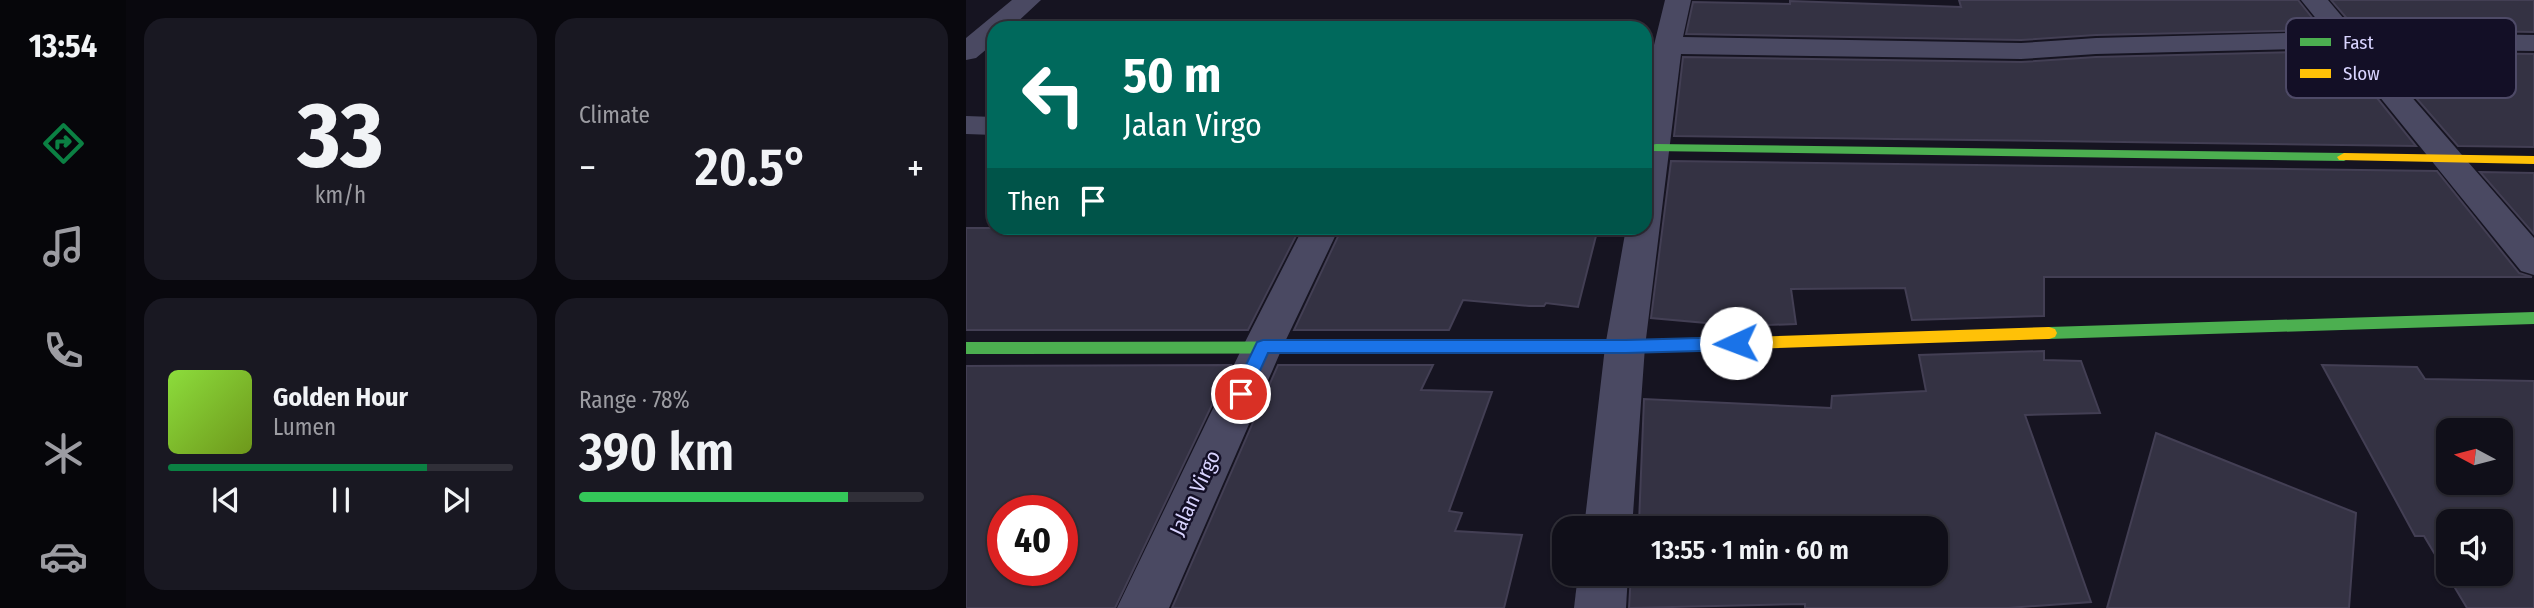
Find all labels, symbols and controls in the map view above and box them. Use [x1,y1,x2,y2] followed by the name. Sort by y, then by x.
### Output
[2286,18,2516,98] legend
[29,27,97,65] text: 13:54
[2343,31,2374,54] text: Fast
[1123,46,1221,105] text: 50 m
[1008,49,1099,140] icon: left
[2343,62,2380,85] text: Slow
[297,81,384,190] text: 33
[579,101,650,129] text: Climate
[1123,106,1262,144] text: Jalan Virgo
[39,119,88,168] icon: directions
[695,136,808,199] text: 20.5°
[579,145,596,191] text: −
[907,145,924,191] text: +
[315,181,366,209] text: km/h
[1074,182,1112,220] icon: arrive
[1008,186,1060,217] text: Then
[39,222,88,271] icon: music
[1699,306,1773,380] position arrow
[39,326,88,375] icon: phone
[1211,364,1271,424] pin
[1222,375,1260,413] icon: arrive
[273,382,408,413] text: Golden Hour
[579,386,690,414] text: Range · 78%
[273,413,336,441] text: Lumen
[2436,418,2513,495] north arrow
[2436,418,2513,586] map controls
[579,421,734,484] text: 390 km
[39,429,88,478] icon: climate
[1164,446,1226,540] street label: Jalan Virgo
[207,481,245,519] icon: previous
[322,481,360,519] icon: pause
[437,481,475,519] icon: next
[987,495,1078,586] speed limit sign: 40
[2436,509,2513,586] button: sound
[39,532,88,581] icon: car
[1651,535,1849,566] text: 13:55 · 1 min · 60 m

